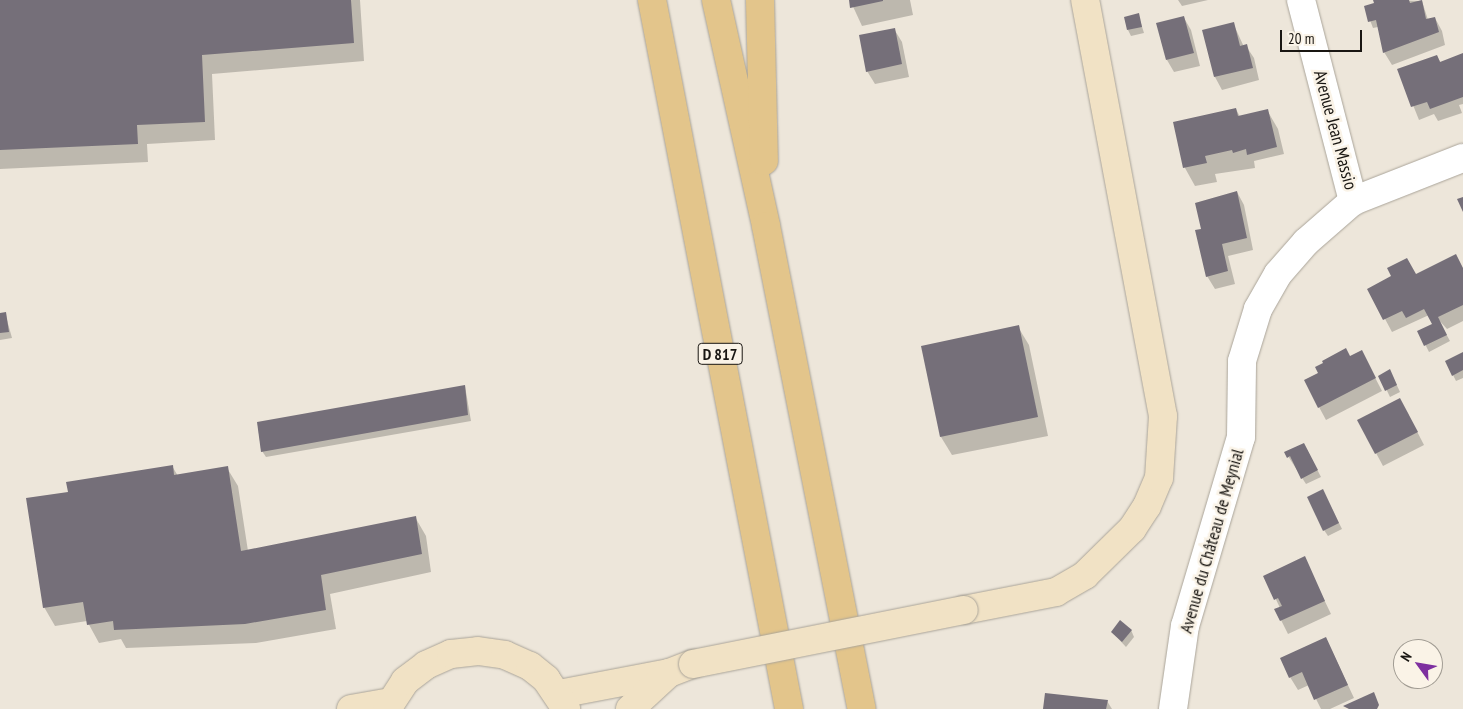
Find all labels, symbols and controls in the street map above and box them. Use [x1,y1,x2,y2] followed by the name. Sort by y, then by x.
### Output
[1283,20,1366,52] scale bar
[1288,29,1314,48] text: 20 m
[1309,68,1361,192] street label: Avenue Jean Massio
[698,340,742,368] road number: D 817
[1175,446,1249,636] street label: Avenue du Château de Meynial
[1393,639,1443,689] north arrow
[1396,649,1416,665] text: N

